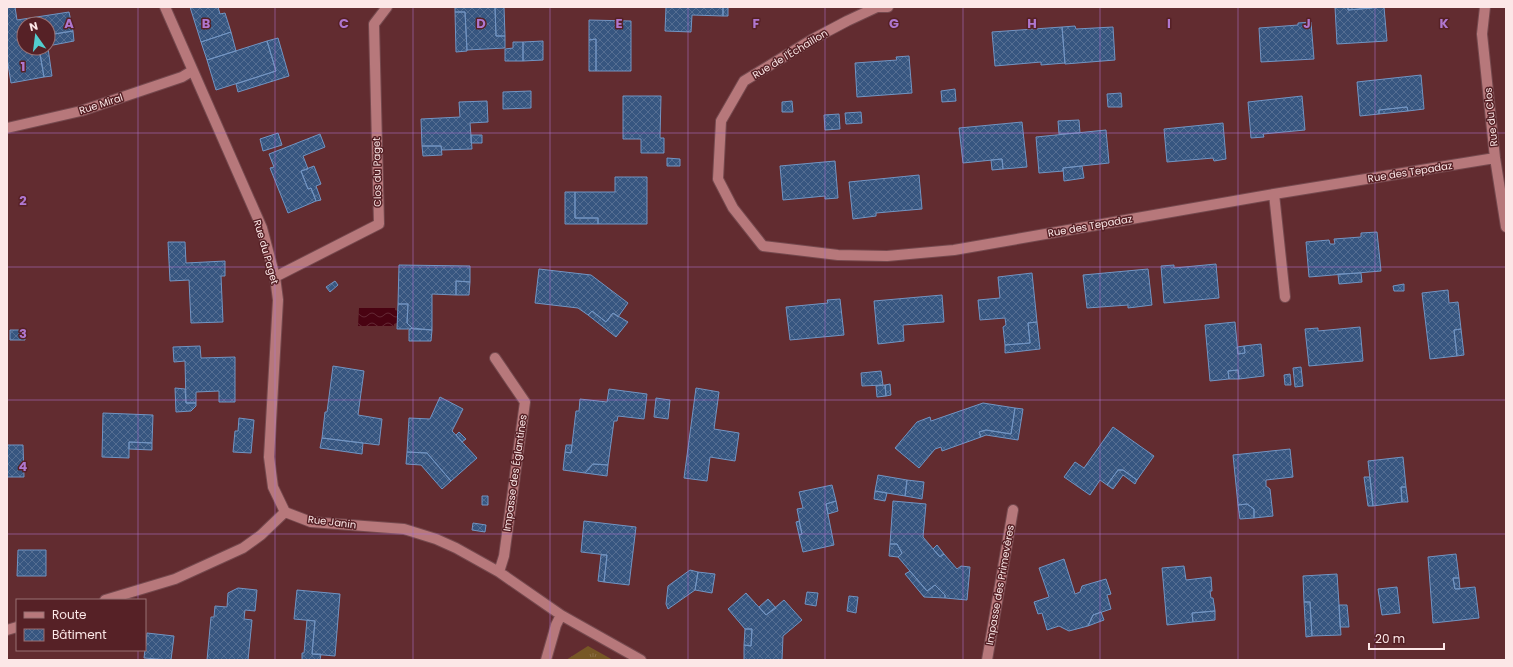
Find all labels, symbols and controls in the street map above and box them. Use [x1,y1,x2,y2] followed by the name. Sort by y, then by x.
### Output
[64,14,74,33] text: A
[202,14,211,33] text: B
[339,14,349,33] text: C
[476,14,486,33] text: D
[615,14,623,33] text: E
[752,14,760,33] text: F
[889,14,899,33] text: G
[1027,14,1037,33] text: H
[1167,14,1171,33] text: I
[1303,14,1311,33] text: J
[1439,14,1449,33] text: K
[16,16,56,56] north arrow
[28,18,40,35] text: N
[749,26,831,82] street label: Rue de l'Échaillon
[21,57,25,76] text: 1
[1480,87,1502,147] street label: Rue du Clos
[77,90,125,118] street label: Rue Miral
[369,137,385,207] street label: Clos du Paget
[1367,158,1454,186] street label: Rue des Tepadaz
[19,191,27,210] text: 2
[1047,211,1134,241] street label: Rue des Tepadaz
[250,218,282,286] street label: Rue du Paget
[19,324,27,343] text: 3
[499,414,531,532] street label: Impasse des Églantines
[19,457,28,476] text: 4
[307,512,357,532] street label: Rue Janin
[982,524,1018,646] street label: Impasse des Primevères
[16,599,146,651] legend
[52,606,86,623] text: Route
[1369,625,1444,651] scale bar
[52,626,107,643] text: Bâtiment
[1375,630,1405,647] text: 20 m

